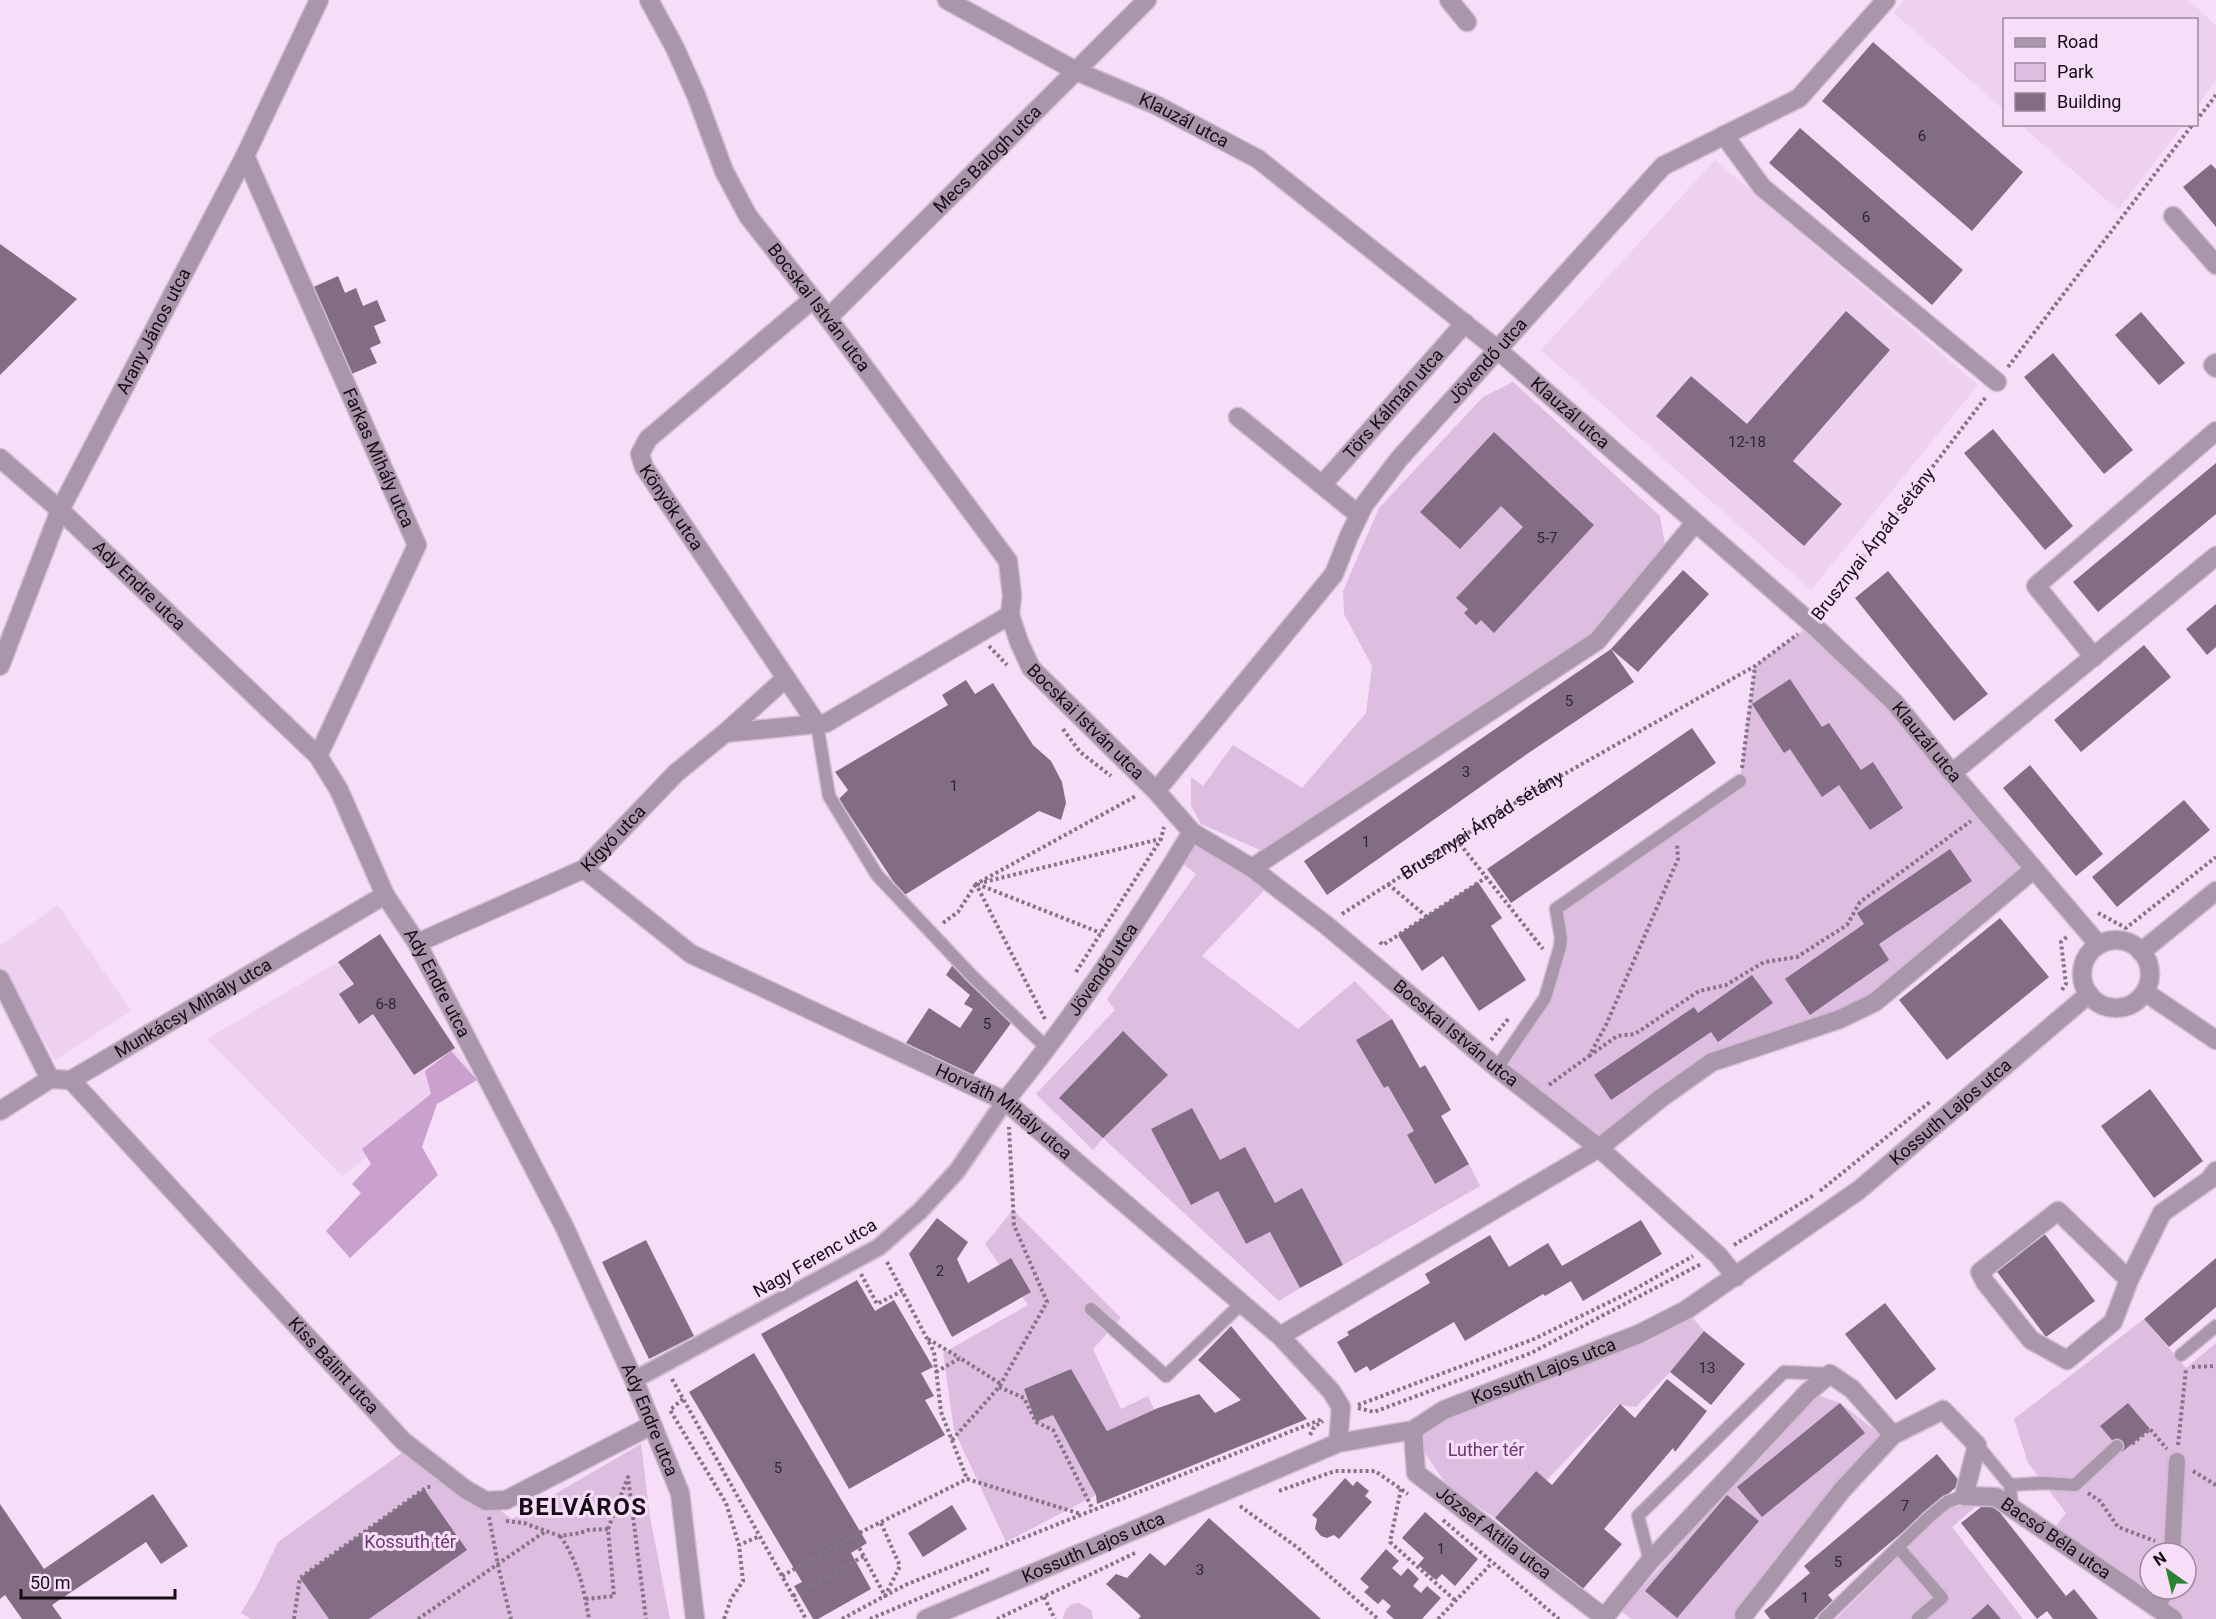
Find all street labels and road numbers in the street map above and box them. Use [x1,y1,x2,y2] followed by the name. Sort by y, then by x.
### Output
[1136,88,1233,152] street label: Klauzál utca
[929,101,1045,217] street label: Mecs Balogh utca
[764,239,875,376] street label: Bocskai István utca
[112,264,195,397] street label: Arany János utca
[1443,313,1531,408] street label: Jövendő utca
[1339,344,1447,463] street label: Törs Kálmán utca
[1527,372,1614,453] street label: Klauzál utca
[339,385,419,531] street label: Farkas Mihály utca
[636,461,708,554] street label: Könyök utca
[1807,463,1939,624] street label: Brusznyai Árpád sétány
[89,536,190,634] street label: Ady Endre utca
[1023,659,1149,783] street label: Bocskai István utca
[1888,697,1966,786] street label: Klauzál utca
[1397,766,1567,884] street label: Brusznyai Árpád sétány
[576,800,650,876] street label: Kígyó utca
[1063,919,1142,1020] street label: Jövendő utca
[400,924,475,1041] street label: Ady Endre utca
[111,953,275,1062] street label: Munkácsy Mihály utca
[1390,975,1523,1091] street label: Bocskai István utca
[1885,1054,2015,1169] street label: Kossuth Lajos utca
[932,1059,1077,1164] street label: Horváth Mihály utca
[749,1214,880,1302] street label: Nagy Ferenc utca
[284,1313,384,1418] street label: Kiss Bálint utca
[1468,1333,1619,1408] street label: Kossuth Lajos utca
[618,1360,683,1479] street label: Ady Endre utca
[1432,1481,1556,1583] street label: József Attila utca
[1997,1493,2115,1583] street label: Bacsó Béla utca
[1019,1507,1168,1587] street label: Kossuth Lajos utca

